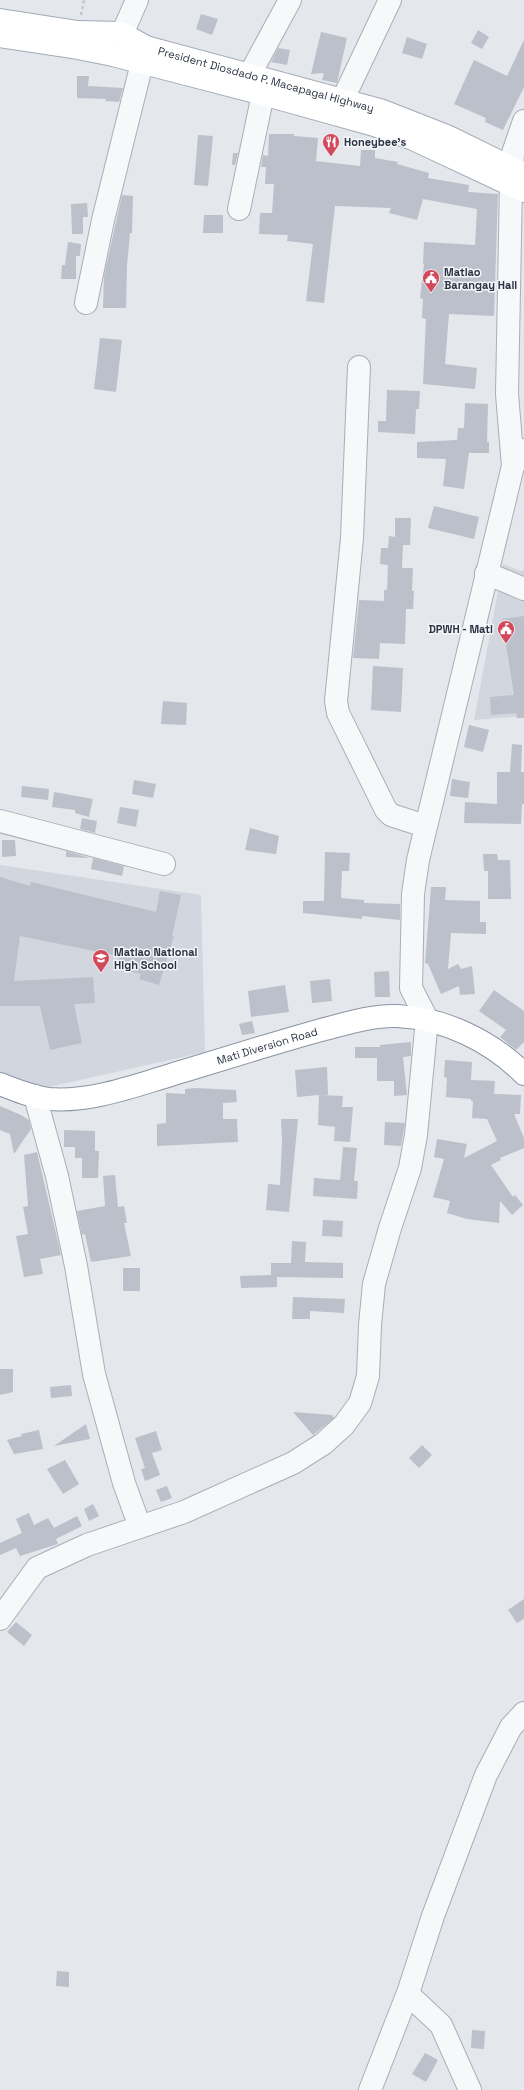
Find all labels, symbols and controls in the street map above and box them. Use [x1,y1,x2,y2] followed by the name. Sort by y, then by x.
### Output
[157,44,376,115] street label: President Diosdado P. Macapagal Highway
[321,132,341,157] restaurant icon: Honeybee's
[344,135,406,149] place label: Honeybee's
[444,265,517,292] place label: Matiao Barangay Hall
[421,268,441,293] public building icon: Matiao Barangay Hall
[496,619,516,644] public building icon: DPWH - Mati
[429,622,493,636] place label: DPWH - Mati
[114,945,198,972] place label: Matiao National High School
[91,948,111,973] school or university icon: Matiao National High School
[215,1024,319,1068] street label: Mati Diversion Road

